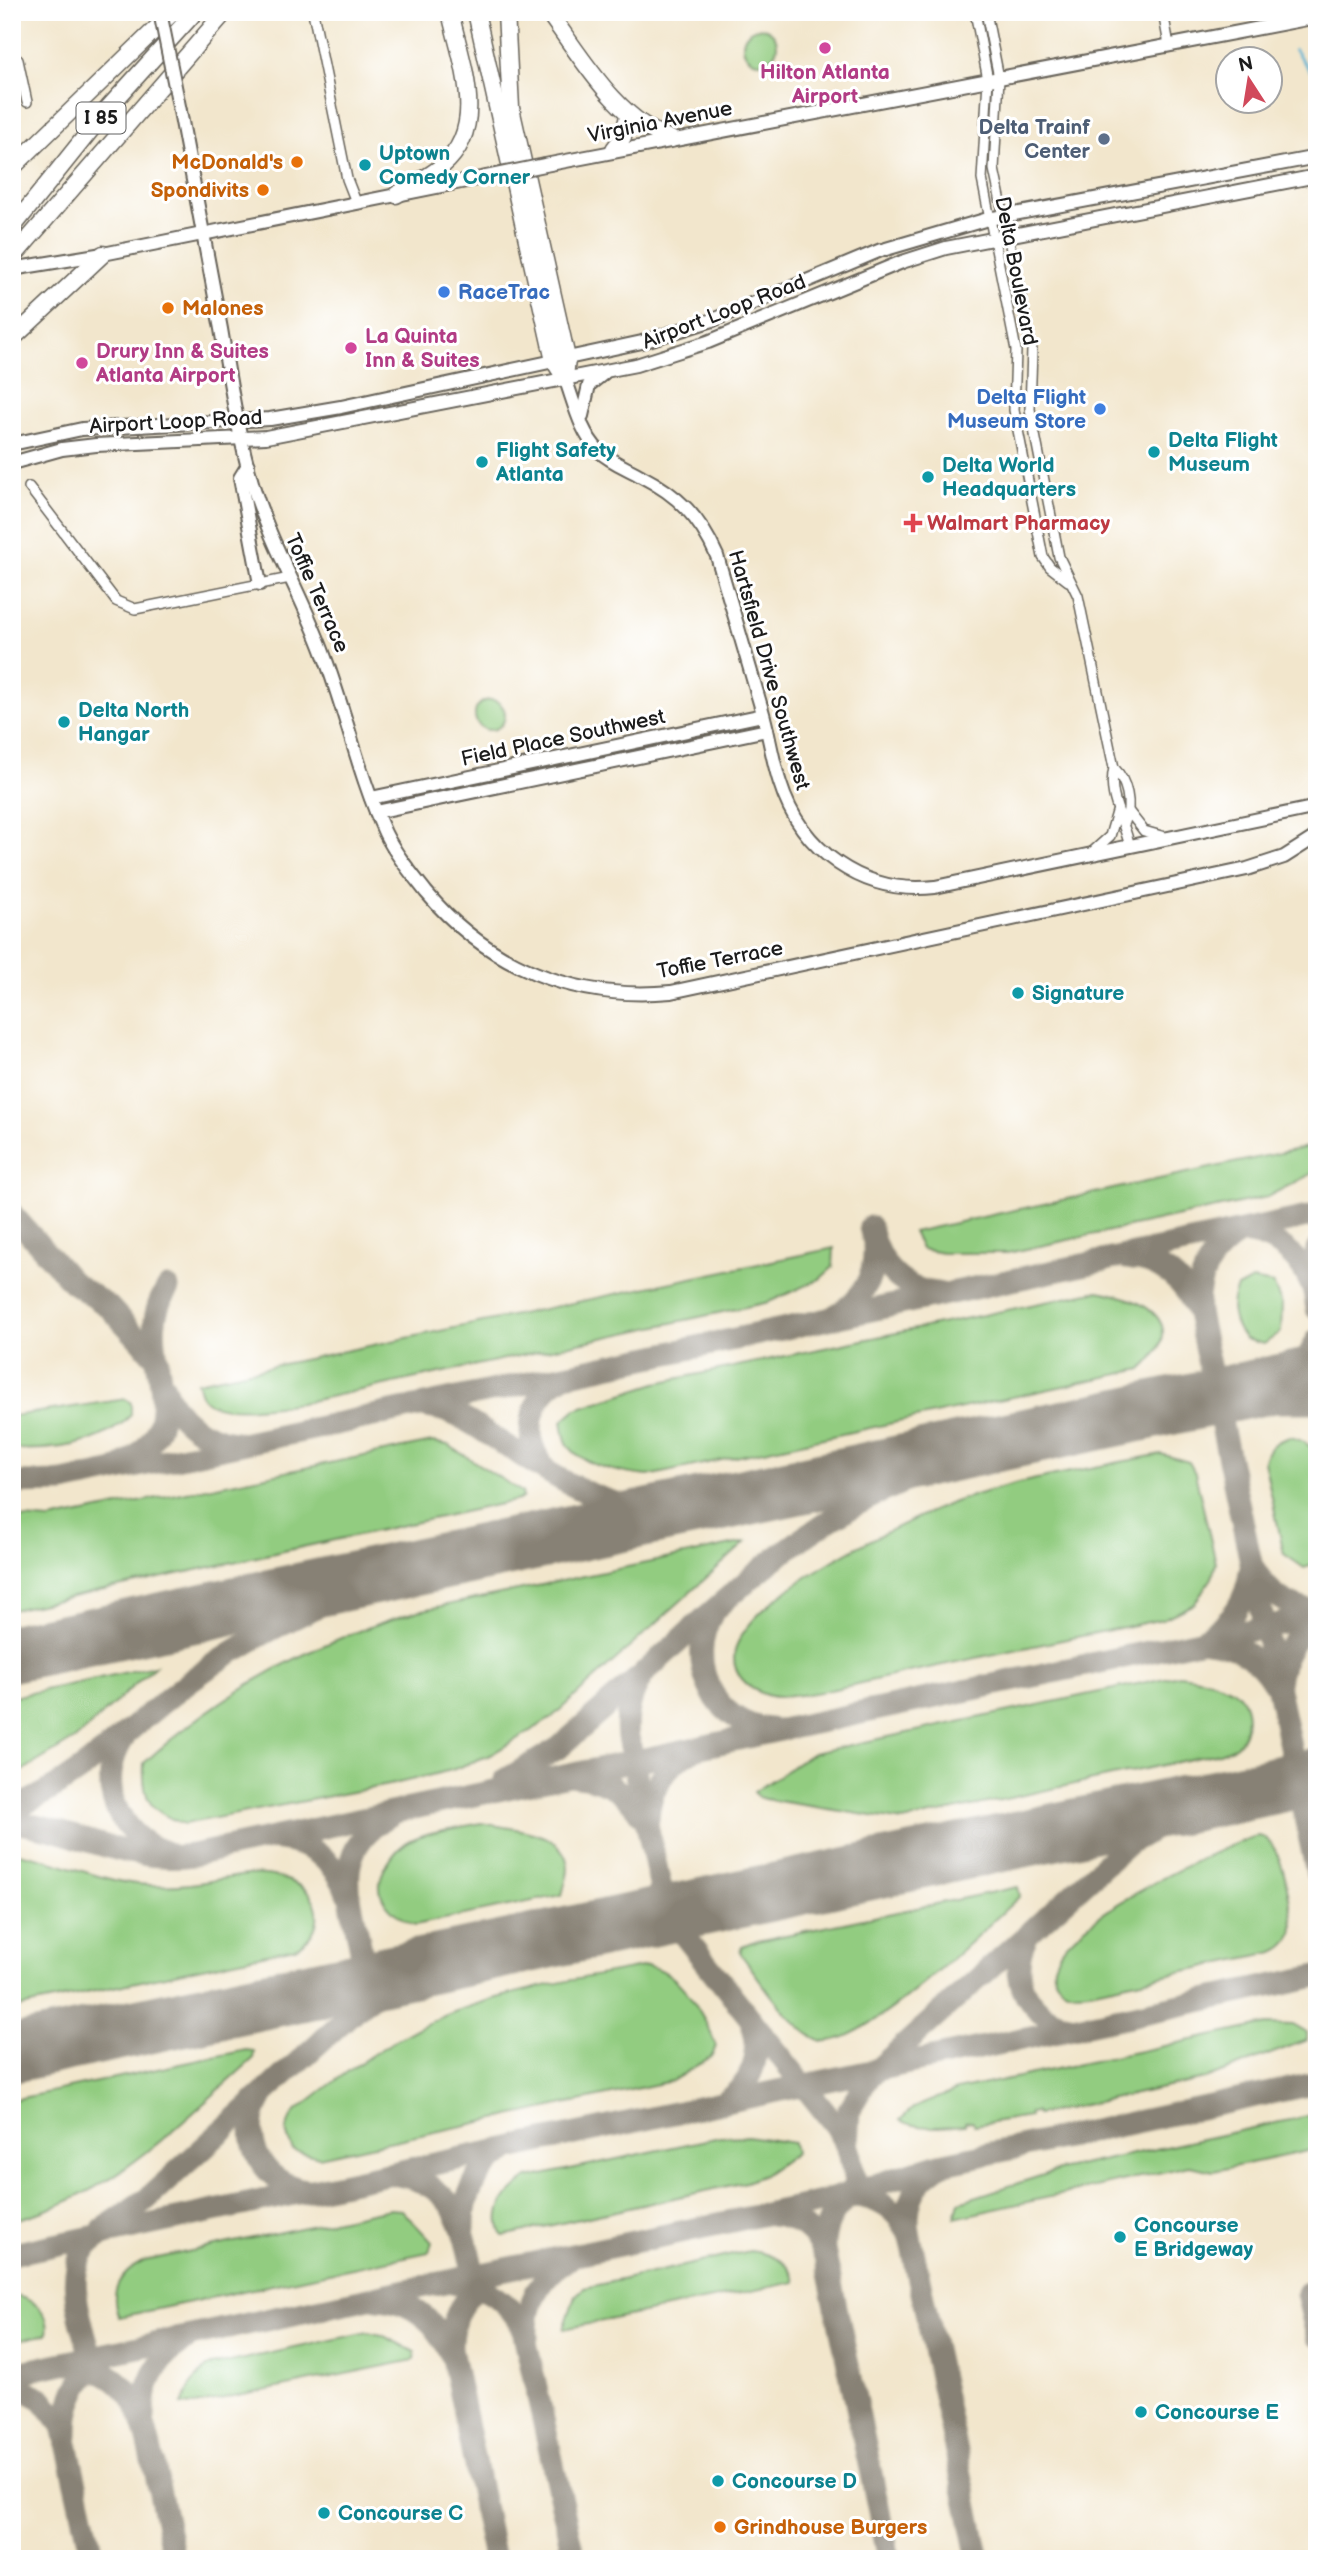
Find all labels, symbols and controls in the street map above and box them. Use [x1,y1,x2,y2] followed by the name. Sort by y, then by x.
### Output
[817,40,833,56] marker: Hilton Atlanta Airport
[1214,46,1284,116] north arrow
[1236,52,1255,78] text: N
[760,60,890,109] place label: Hilton Atlanta Airport
[586,96,734,148] street label: Virginia Avenue
[76,102,126,134] road number: I 85
[979,115,1091,164] place label: Delta Trainf Center
[1096,131,1112,147] marker: Delta Trainf Center
[379,141,531,190] place label: Uptown Comedy Corner
[171,150,283,175] place label: McDonald's
[289,154,305,170] marker: McDonald's
[357,157,373,173] marker: Uptown Comedy Corner
[151,178,249,203] place label: Spondivits
[255,182,271,198] marker: Spondivits
[989,194,1043,348] street label: Delta Boulevard
[639,269,809,355] street label: Airport Loop Road
[458,280,550,305] place label: RaceTrac
[436,284,452,300] marker: RaceTrac
[182,296,264,321] place label: Malones
[160,300,176,316] marker: Malones
[365,324,480,373] place label: La Quinta Inn & Suites
[95,339,269,388] place label: Drury Inn & Suites Atlanta Airport
[343,340,359,356] marker: La Quinta Inn & Suites
[74,355,90,371] marker: Drury Inn & Suites Atlanta Airport
[947,385,1086,434] place label: Delta Flight Museum Store
[1092,401,1108,417] marker: Delta Flight Museum Store
[89,405,263,439] street label: Airport Loop Road
[1168,428,1278,477] place label: Delta Flight Museum
[495,438,616,487] place label: Flight Safety Atlanta
[1146,444,1162,460] marker: Delta Flight Museum
[942,453,1076,502] place label: Delta World Headquarters
[474,454,490,470] marker: Flight Safety Atlanta
[920,469,936,485] marker: Delta World Headquarters
[927,511,1111,536] place label: Walmart Pharmacy
[905,515,921,531] marker: Walmart Pharmacy
[280,529,354,657] street label: Toffie Terrace
[723,547,815,793] street label: Hartsfield Drive Southwest
[78,698,189,747] place label: Delta North Hangar
[459,704,668,772] street label: Field Place Southwest
[56,714,72,730] marker: Delta North Hangar
[655,936,785,984] street label: Toffie Terrace
[1032,981,1124,1006] place label: Signature
[1010,985,1026,1001] marker: Signature
[1134,2213,1253,2262] place label: Concourse E Bridgeway
[1112,2229,1128,2245] marker: Concourse E Bridgeway
[1155,2400,1279,2425] place label: Concourse E
[1133,2404,1149,2420] marker: Concourse E
[732,2469,857,2494] place label: Concourse D
[710,2473,726,2489] marker: Concourse D
[338,2501,463,2526] place label: Concourse C
[316,2505,332,2521] marker: Concourse C
[734,2515,927,2540] place label: Grindhouse Burgers
[712,2519,728,2535] marker: Grindhouse Burgers

